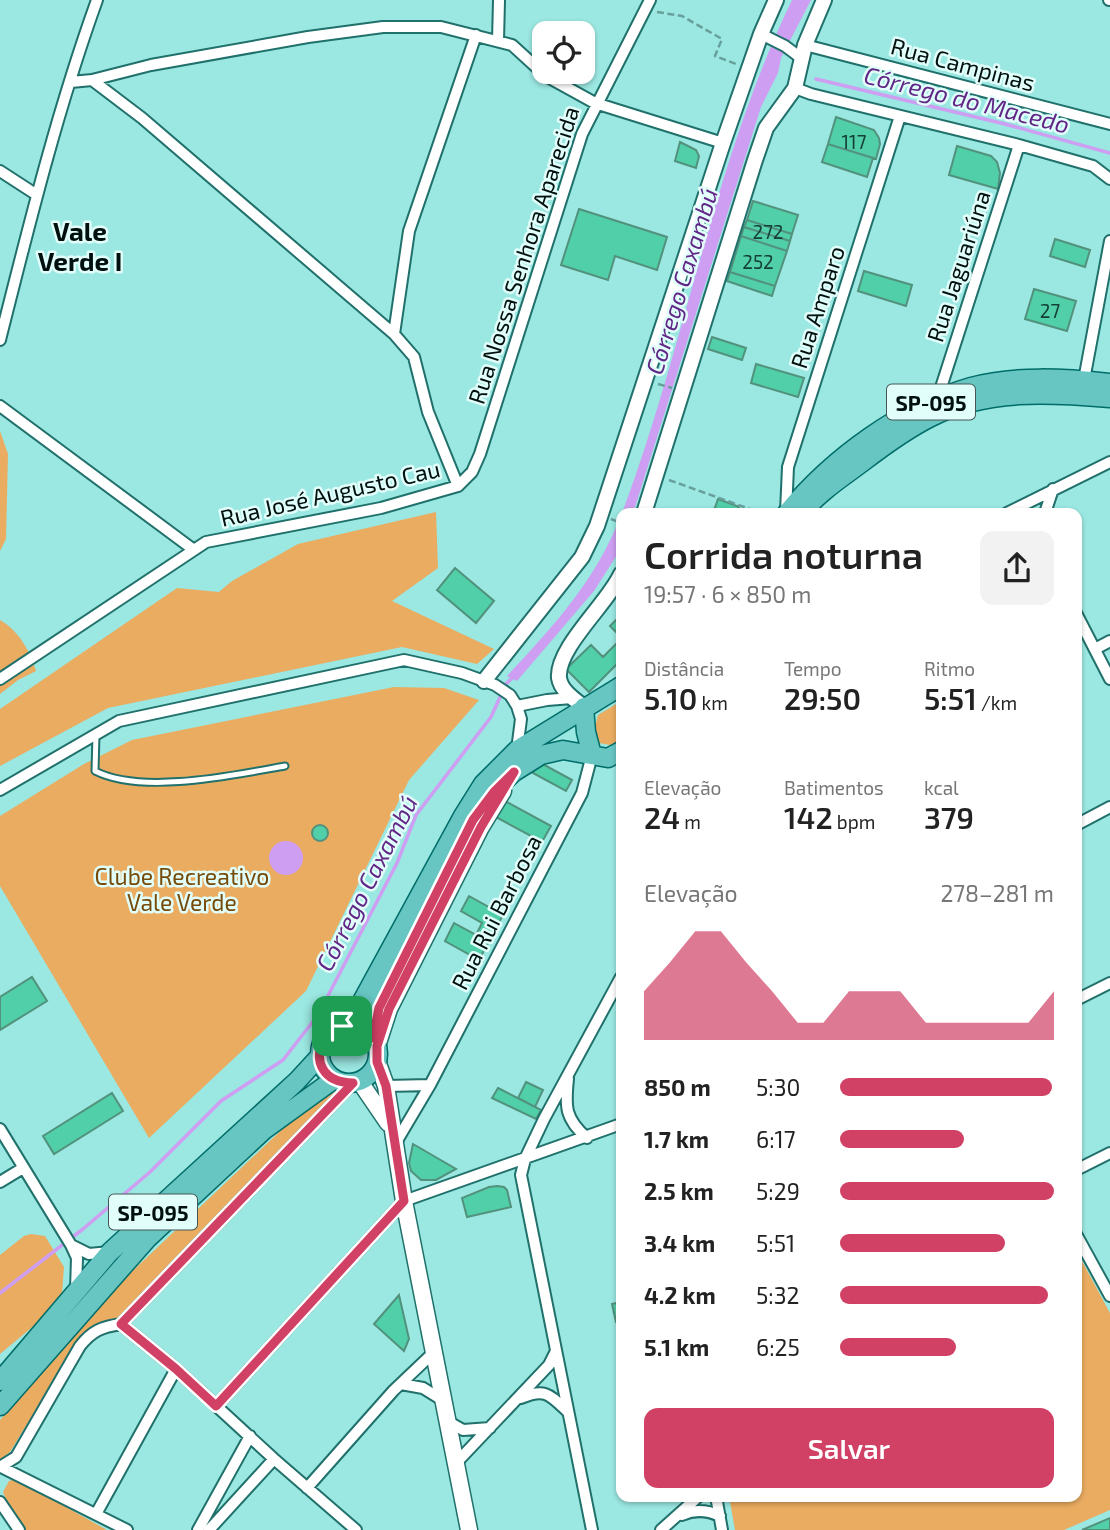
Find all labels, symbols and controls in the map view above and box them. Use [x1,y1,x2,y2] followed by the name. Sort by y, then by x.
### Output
[532,21,595,84] map controls
[532,21,595,84] button: locate
[888,31,1038,97] street label: Rua Campinas
[861,59,1073,139] water label: Córrego do Macedo
[462,103,584,407] street label: Rua Nossa Senhora Aparecida
[842,130,867,153] house number: 117
[639,184,723,378] water label: Córrego Caxambú
[920,187,996,345] street label: Rua Jaguariúna
[38,215,122,276] district label: Vale Verde I
[752,220,784,243] house number: 272
[784,242,850,372] street label: Rua Amparo
[742,250,774,273] house number: 252
[1040,299,1060,322] house number: 27
[887,384,975,420] road number: SP-095
[217,454,443,532] street label: Rua José Augusto Cau
[644,531,923,577] text: Corrida noturna
[980,531,1054,605] button: share
[644,580,812,608] text: 19:57 · 6 × 850 m
[644,657,724,680] text: Distância
[784,657,842,680] text: Tempo
[924,657,975,680] text: Ritmo
[644,680,697,716] text: 5.10
[784,680,861,716] text: 29:50
[924,680,977,716] text: 5:51
[697,691,728,714] text: km
[977,691,1017,714] text: /km
[644,776,721,799] text: Elevação
[784,776,884,799] text: Batimentos
[924,776,959,799] text: kcal
[309,790,423,976] water label: Córrego Caxambú
[644,799,680,835] text: 24
[784,799,833,835] text: 142
[924,799,974,835] text: 379
[680,810,701,833] text: m
[833,810,875,833] text: bpm
[445,830,547,994] street label: Rua Rui Barbosa
[95,862,269,916] park label: Clube Recreativo Vale Verde
[644,879,738,907] text: Elevação
[940,879,1054,907] text: 278–281 m
[312,996,372,1056] pin
[323,1007,361,1045] icon: arrive
[644,1073,711,1101] text: 850 m
[756,1073,800,1101] text: 5:30
[644,1125,709,1153] text: 1.7 km
[756,1125,796,1153] text: 6:17
[644,1177,714,1205] text: 2.5 km
[756,1177,800,1205] text: 5:29
[109,1194,197,1230] road number: SP-095
[644,1229,715,1257] text: 3.4 km
[756,1229,795,1257] text: 5:51
[644,1281,716,1309] text: 4.2 km
[756,1281,799,1309] text: 5:32
[644,1333,709,1361] text: 5.1 km
[756,1333,800,1361] text: 6:25
[644,1408,1054,1488] button: Salvar

